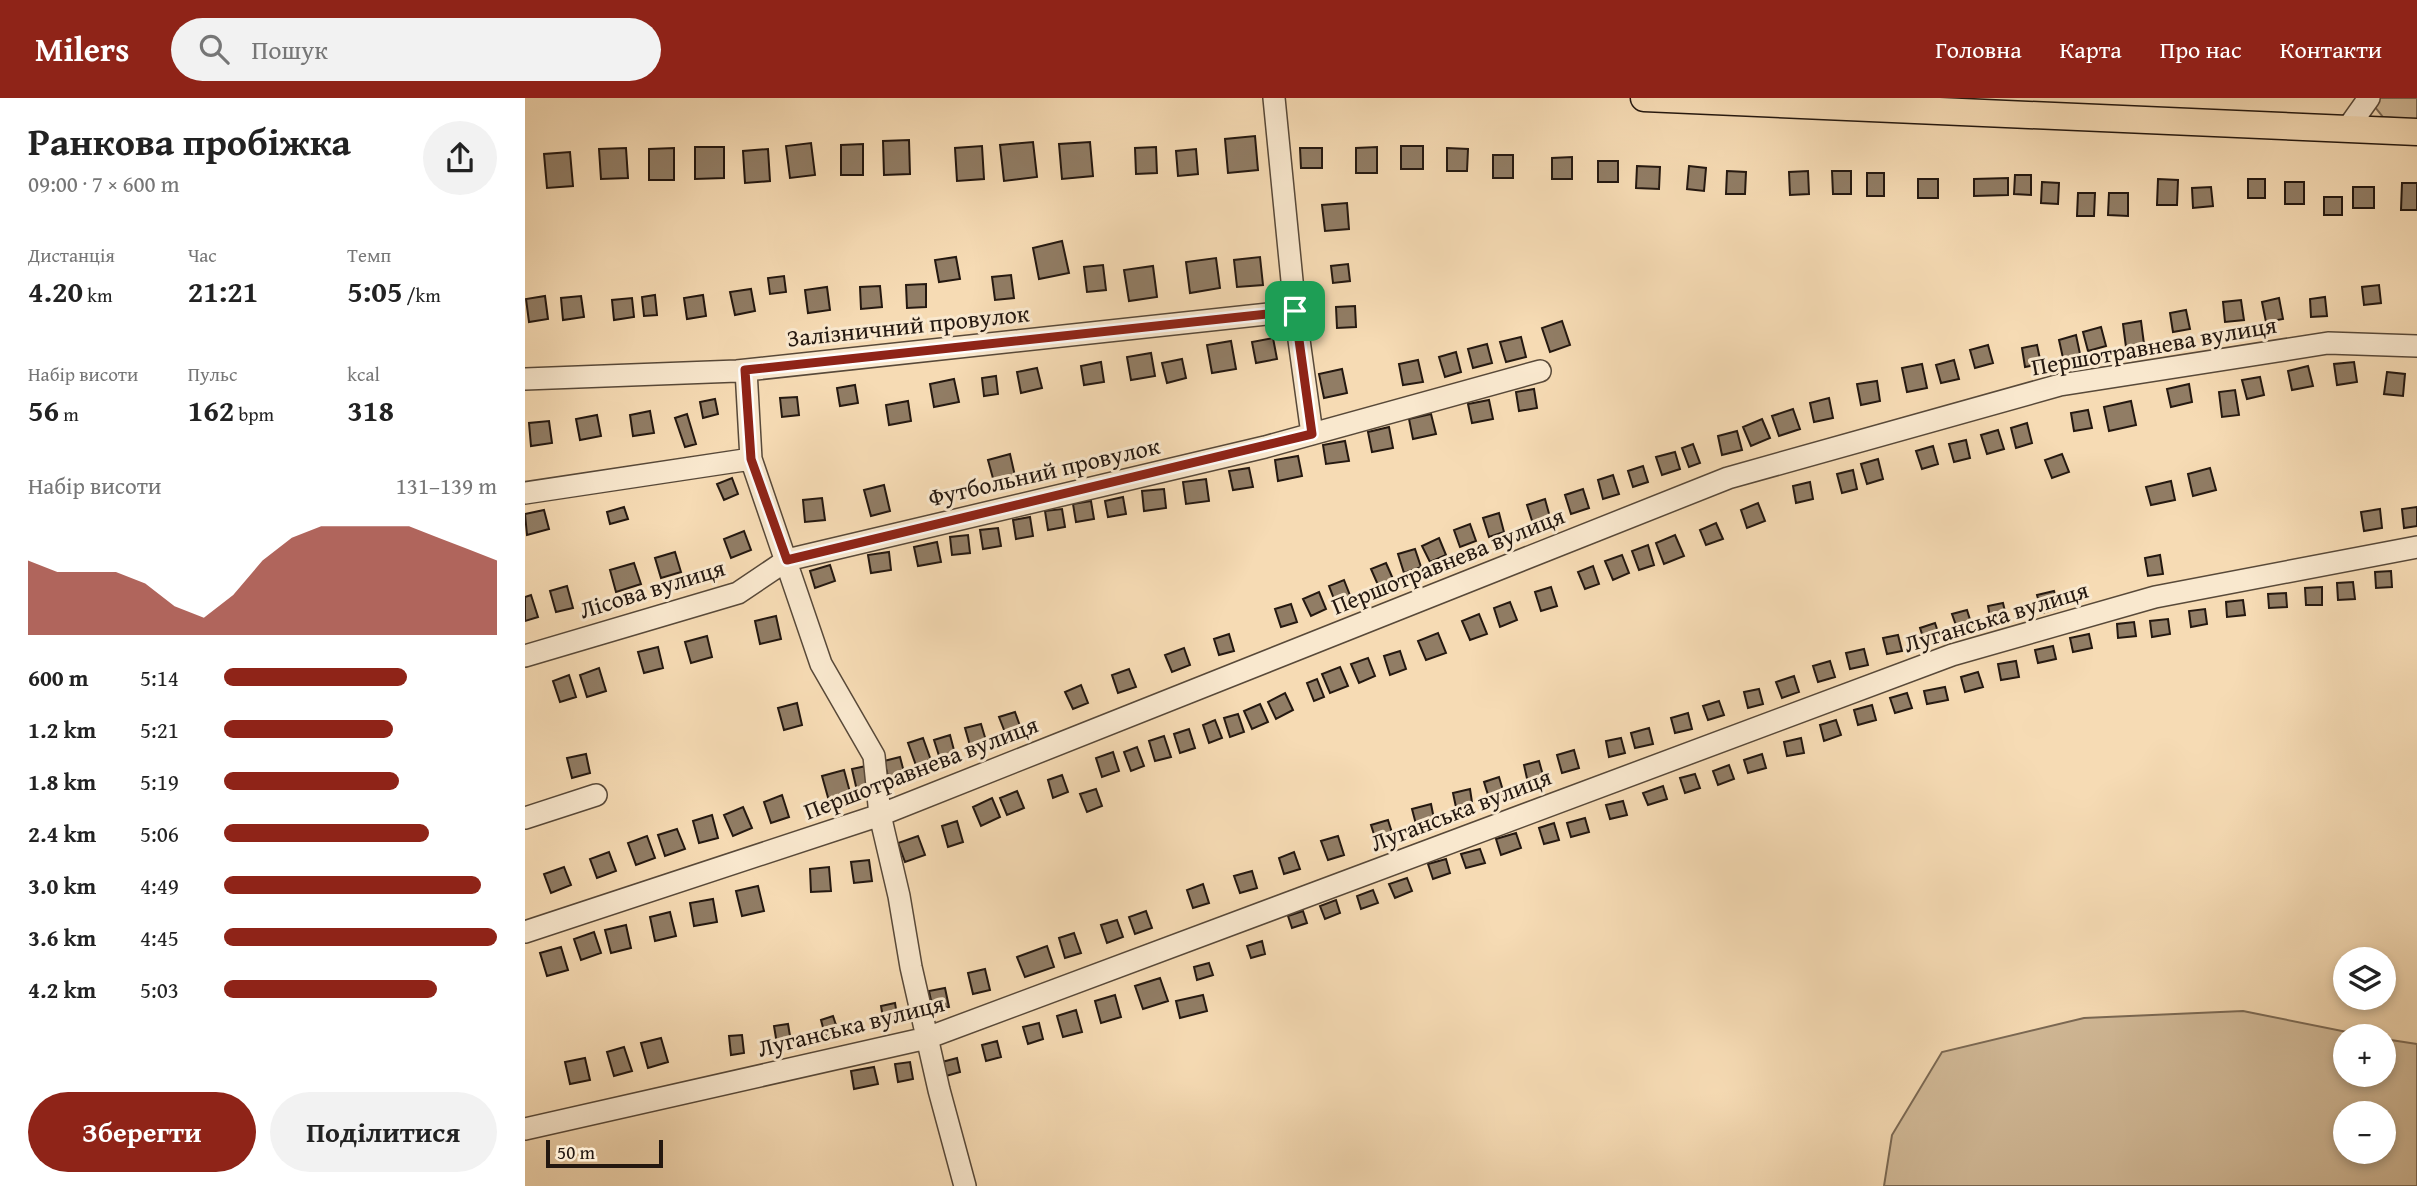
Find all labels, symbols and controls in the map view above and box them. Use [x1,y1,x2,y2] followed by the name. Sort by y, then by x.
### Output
[171,18,661,81] search box
[35,25,129,73] text: Milers
[195,30,233,68] icon: search
[251,30,328,69] text: Пошук
[1935,32,2022,67] text: Головна
[2060,32,2122,67] text: Карта
[2160,32,2242,67] text: Про нас
[2280,32,2382,67] text: Контакти
[28,113,351,169] text: Ранкова пробіжка
[423,121,497,195] button: share
[28,167,180,200] text: 09:00 · 7 × 600 m
[28,241,115,269] text: Дистанція
[188,241,217,269] text: Час
[347,241,391,269] text: Темп
[28,269,83,313] text: 4.20
[188,269,258,313] text: 21:21
[347,269,402,313] text: 5:05
[83,281,112,309] text: km
[402,281,441,309] text: /km
[1265,281,1325,341] pin
[1276,292,1314,330] icon: arrive
[785,295,1031,356] street label: Залізничний провулок
[2028,307,2279,384] street label: Першотравнева вулиця
[28,360,138,388] text: Набір висоти
[188,360,237,388] text: Пульс
[347,360,380,388] text: kcal
[28,388,59,432] text: 56
[188,388,234,432] text: 162
[347,388,394,432] text: 318
[59,400,79,428] text: m
[234,400,274,428] text: bpm
[925,428,1164,515] street label: Футбольний провулок
[28,469,162,502] text: Набір висоти
[396,469,497,502] text: 131–139 m
[1326,498,1570,623] street label: Першотравнева вулиця
[575,550,729,627] street label: Лісова вулиця
[1899,572,2093,661] street label: Луганська вулиця
[28,661,89,694] text: 600 m
[140,661,179,694] text: 5:14
[799,707,1043,828] street label: Першотравнева вулиця
[28,713,96,746] text: 1.2 km
[140,713,179,746] text: 5:21
[1365,759,1556,860] street label: Луганська вулиця
[28,765,96,798] text: 1.8 km
[140,765,179,798] text: 5:19
[28,817,96,850] text: 2.4 km
[140,817,179,850] text: 5:06
[28,869,96,902] text: 3.0 km
[140,869,179,902] text: 4:49
[28,921,96,954] text: 3.6 km
[140,921,179,954] text: 4:45
[2333,947,2396,1164] map controls
[2333,947,2396,1010] button: layers
[28,973,96,1006] text: 4.2 km
[140,973,179,1006] text: 5:03
[754,985,948,1066] street label: Луганська вулиця
[2333,1024,2396,1087] button: +
[28,1092,256,1172] button: Зберегти
[270,1092,497,1172] button: Поділитися
[2333,1101,2396,1164] button: −
[546,1137,663,1169] scale bar
[557,1138,595,1166] text: 50 m

